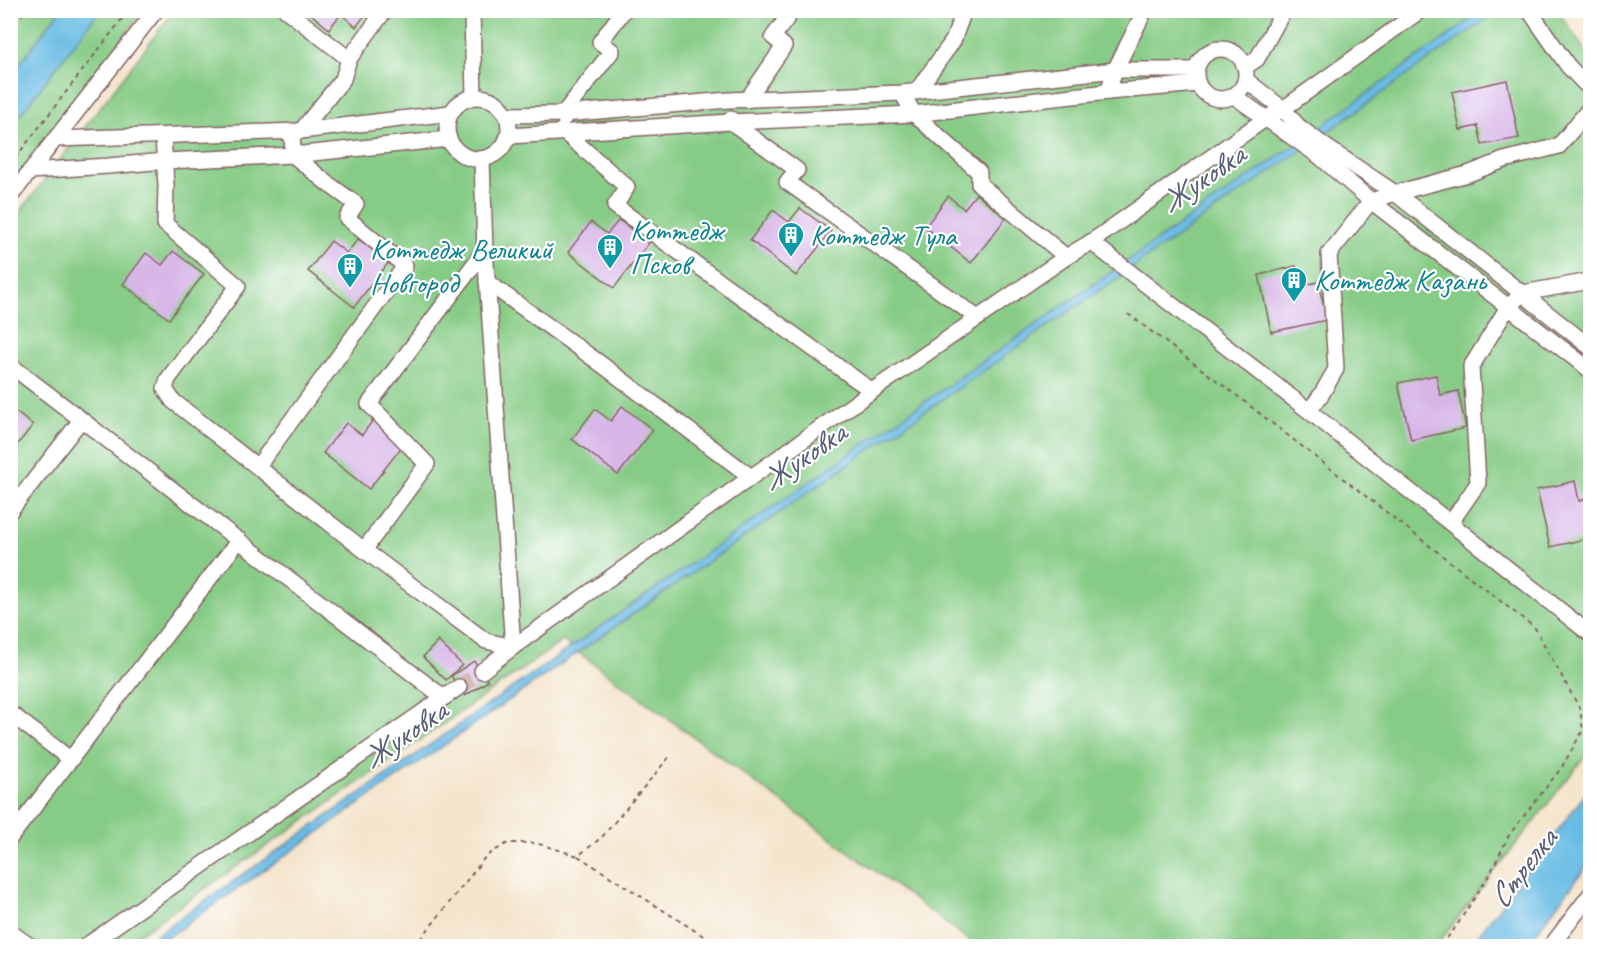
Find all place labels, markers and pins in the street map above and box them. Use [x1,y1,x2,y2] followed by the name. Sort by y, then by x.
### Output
[630,211,726,283] place label: Коттедж Псков
[810,216,958,254] place label: Коттедж Тула
[776,220,806,258] building icon: Коттедж Тула
[370,230,554,302] place label: Коттедж Великий Новгород
[595,232,625,270] building icon: Коттедж Псков
[335,251,365,289] building icon: Коттедж Великий Новгород
[1314,261,1489,299] place label: Коттедж Казань
[1279,265,1309,303] building icon: Коттедж Казань

